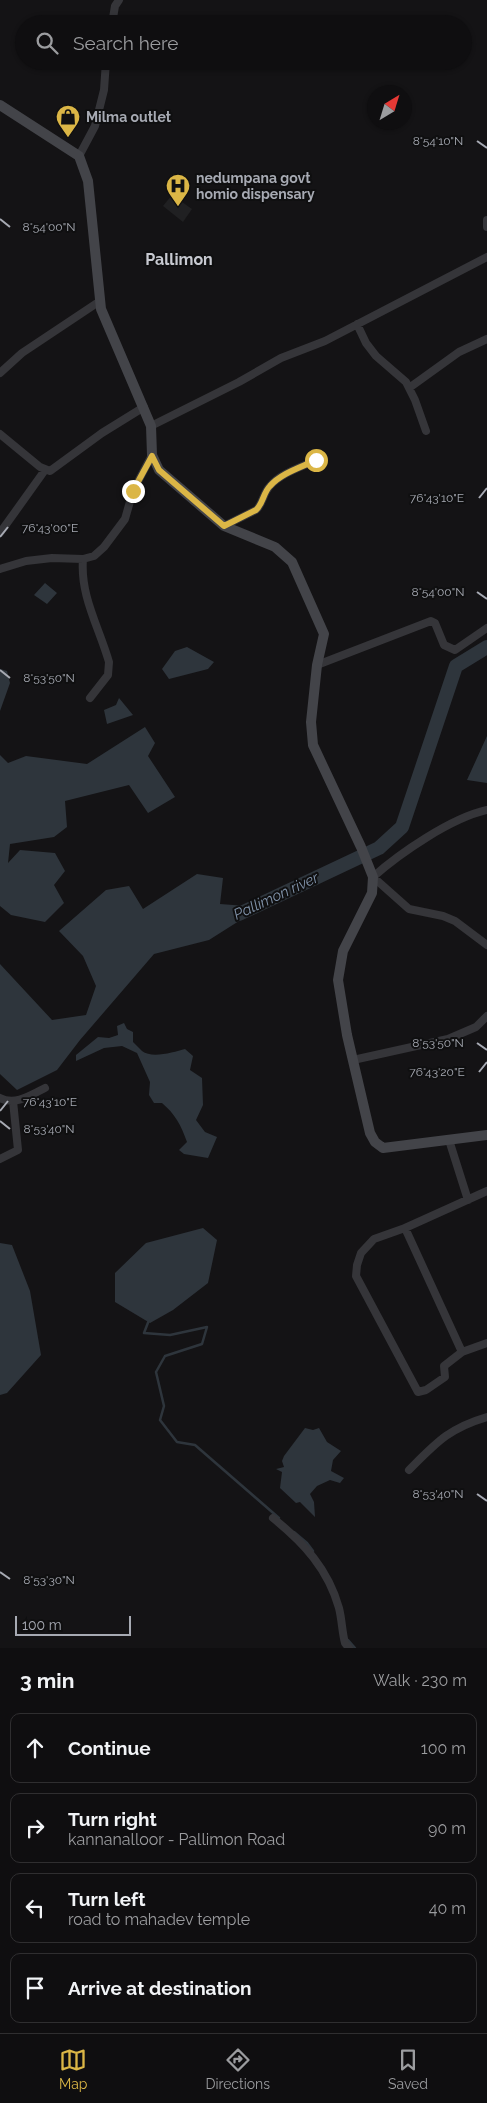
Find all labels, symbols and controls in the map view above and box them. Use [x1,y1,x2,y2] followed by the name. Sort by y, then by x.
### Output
[15,15,472,70] search box
[33,29,61,57] icon: search
[73,32,179,54] text: Search here
[367,85,412,130] north arrow
[55,104,81,138] shop icon: Milma outlet
[86,109,172,125] place label: Milma outlet
[413,134,463,148] text: 8°54'10"N
[196,170,315,202] place label: nedumpana govt homio dispensary
[165,173,191,207] hospital icon: nedumpana govt homio dispensary
[23,220,75,234] text: 8°54'00"N
[145,250,213,269] district label: Pallimon
[305,449,328,472] route start
[122,480,145,503] route end
[410,491,464,505] text: 76°43'10"E
[22,521,78,535] text: 76°43'00"E
[412,585,464,599] text: 8°54'00"N
[23,671,75,685] text: 8°53'50"N
[231,868,322,924] water label: Pallimon river
[412,1036,464,1050] text: 8°53'50"N
[409,1065,465,1079] text: 76°43'20"E
[23,1095,77,1109] text: 76°43'10"E
[23,1122,75,1136] text: 8°53'40"N
[412,1487,464,1501] text: 8°53'40"N
[23,1573,75,1587] text: 8°53'30"N
[15,1613,131,1636] scale bar
[22,1617,62,1633] text: 100 m
[20,1668,74,1693] text: 3 min
[373,1671,467,1690] text: Walk · 230 m
[21,1734,49,1762] icon: ahead
[68,1737,151,1759] text: Continue
[421,1739,466,1758] text: 100 m
[68,1808,157,1830] text: Turn right
[21,1814,49,1842] icon: right
[428,1819,466,1838] text: 90 m
[68,1830,285,1849] text: kannanalloor - Pallimon Road
[68,1888,145,1910] text: Turn left
[21,1894,49,1922] icon: left
[429,1899,466,1918] text: 40 m
[68,1910,250,1929] text: road to mahadev temple
[21,1974,49,2002] icon: arrive
[68,1977,252,1999] text: Arrive at destination
[59,2046,87,2092] tab: Map
[205,2046,270,2092] tab: Directions
[388,2046,428,2092] tab: Saved

